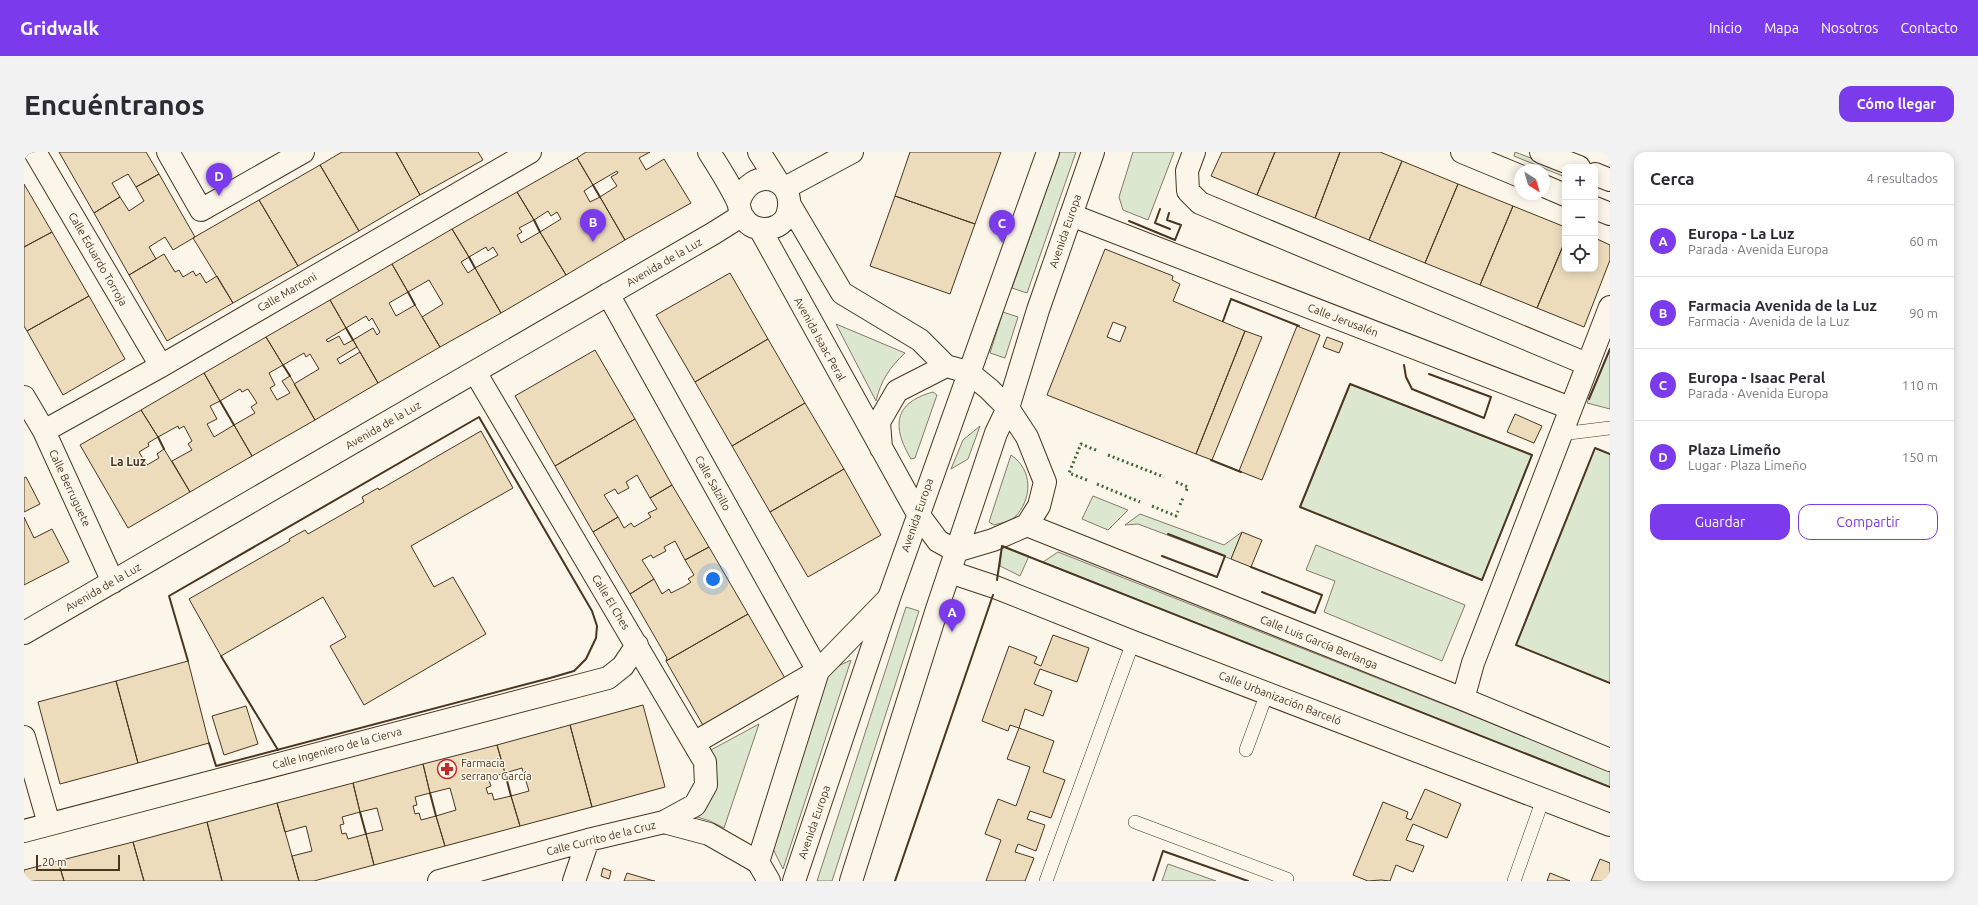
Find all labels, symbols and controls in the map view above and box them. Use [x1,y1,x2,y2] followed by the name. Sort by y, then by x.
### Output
[20,17,99,39] text: Gridwalk
[1709,20,1742,36] text: Inicio
[1764,20,1799,36] text: Mapa
[1821,20,1878,36] text: Nosotros
[1900,20,1958,36] text: Contacto
[1839,86,1954,122] button: Cómo llegar
[24,89,205,120] text: Encuéntranos
[206,163,232,196] pin: D
[1514,164,1550,200] north arrow
[1562,164,1598,272] map controls
[1562,164,1598,200] button: +
[1650,169,1695,188] text: Cerca
[1867,171,1938,185] text: 4 resultados
[1047,193,1083,269] street label: Avenida Europa
[1562,200,1598,236] button: −
[580,209,606,242] pin: B
[66,210,130,308] street label: Calle Eduardo Torroja
[989,210,1015,243] pin: C
[1688,225,1794,242] text: Europa - La Luz
[1658,234,1668,248] text: A
[1909,234,1938,248] text: 60 m
[624,236,704,288] street label: Avenida de la Luz
[1562,236,1598,272] button: locate
[1688,242,1828,256] text: Parada · Avenida Europa
[255,270,319,314] street label: Calle Marconi
[792,295,848,383] street label: Avenida Isaac Peral
[1688,297,1877,314] text: Farmacia Avenida de la Luz
[1306,301,1380,339] street label: Calle Jerusalén
[1659,306,1667,320] text: B
[1909,306,1938,320] text: 90 m
[1688,314,1849,328] text: Farmacia · Avenida de la Luz
[1688,369,1825,386] text: Europa - Isaac Peral
[1659,378,1667,392] text: C
[1902,378,1938,392] text: 110 m
[1688,386,1828,400] text: Parada · Avenida Europa
[343,399,423,451] street label: Avenida de la Luz
[1688,441,1781,458] text: Plaza Limeño
[47,448,93,528] street label: Calle Berruguete
[1658,450,1668,464] text: D
[1902,450,1938,464] text: 150 m
[693,453,733,513] street label: Calle Salzillo
[110,455,146,468] district label: La Luz
[1688,458,1807,472] text: Lugar · Plaza Limeño
[899,477,935,553] street label: Avenida Europa
[1650,504,1790,540] button: Guardar
[1798,504,1938,540] button: Compartir
[63,561,143,613] street label: Avenida de la Luz
[703,569,723,589] your location
[590,572,632,632] street label: Calle El Ches
[939,599,965,632] pin: A
[1258,613,1380,671] street label: Calle Luis García Berlanga
[1217,669,1343,727] street label: Calle Urbanización Barceló
[271,725,403,771] street label: Calle Ingeniero de la Cierva
[461,757,532,782] place label: Farmacia serrano García
[436,758,458,780] pharmacy icon: Farmacia serrano García
[796,784,832,860] street label: Avenida Europa
[545,819,657,857] street label: Calle Currito de la Cruz
[36,853,120,872] scale bar
[42,856,66,868] text: 20 m

